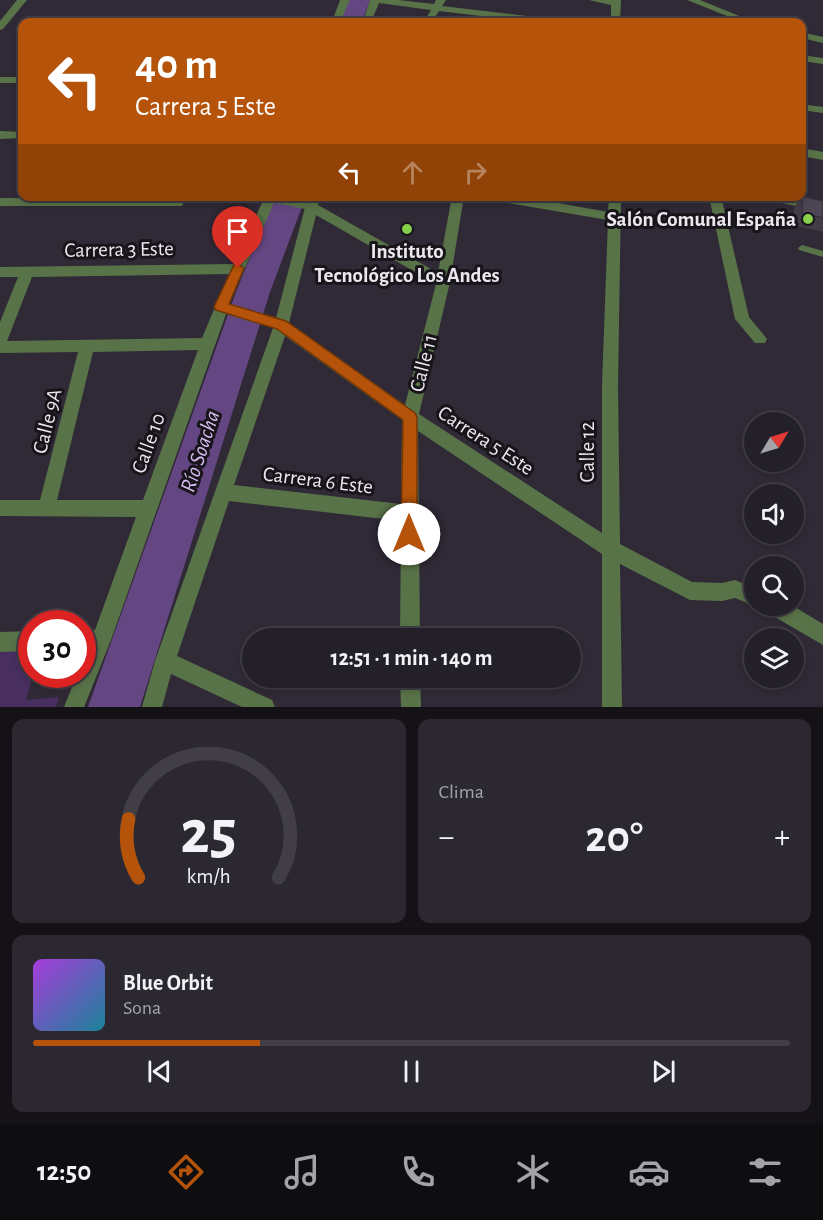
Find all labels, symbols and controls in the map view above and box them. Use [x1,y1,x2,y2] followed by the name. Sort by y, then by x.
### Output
[36,42,114,120] icon: left
[135,44,218,86] text: 40 m
[135,93,276,120] text: Carrera 5 Este
[333,156,366,189] icon: left
[396,156,429,189] icon: ahead
[459,156,492,189] icon: right
[212,206,263,268] pin
[606,209,796,230] place label: Salón Comunal España
[801,212,815,226] marker: Salón Comunal España
[221,215,254,248] icon: arrive
[400,222,414,236] marker: Instituto Tecnológico Los Andes
[64,238,174,261] street label: Carrera 3 Este
[314,241,500,286] place label: Instituto Tecnológico Los Andes
[406,332,441,394] street label: Calle 11
[29,386,66,456] street label: Calle 9A
[434,402,537,479] street label: Carrera 5 Este
[176,408,223,495] water label: Río Soacha
[128,410,169,476] street label: Calle 10
[744,412,804,472] north arrow
[744,412,804,688] map controls
[577,422,598,482] street label: Calle 12
[262,463,374,498] street label: Carrera 6 Este
[744,484,804,544] button: sound
[377,502,441,566] position arrow
[744,556,804,616] button: search
[18,610,96,688] speed limit sign: 30
[744,628,804,688] button: layers
[330,647,493,669] text: 12:51 · 1 min · 140 m
[439,782,484,802] text: Clima
[181,802,237,864] text: 25
[585,815,643,860] text: 20°
[439,821,454,854] text: −
[774,821,790,854] text: +
[187,866,231,887] text: km/h
[123,972,213,994] text: Blue Orbit
[123,998,161,1018] text: Sona
[143,1055,176,1088] icon: previous
[395,1055,428,1088] icon: pause
[647,1055,680,1088] icon: next
[165,1151,207,1193] icon: directions
[281,1151,323,1193] icon: music
[397,1151,439,1193] icon: phone
[512,1151,554,1193] icon: climate
[628,1151,670,1193] icon: car
[744,1151,786,1193] icon: filters
[37,1158,91,1185] text: 12:50

